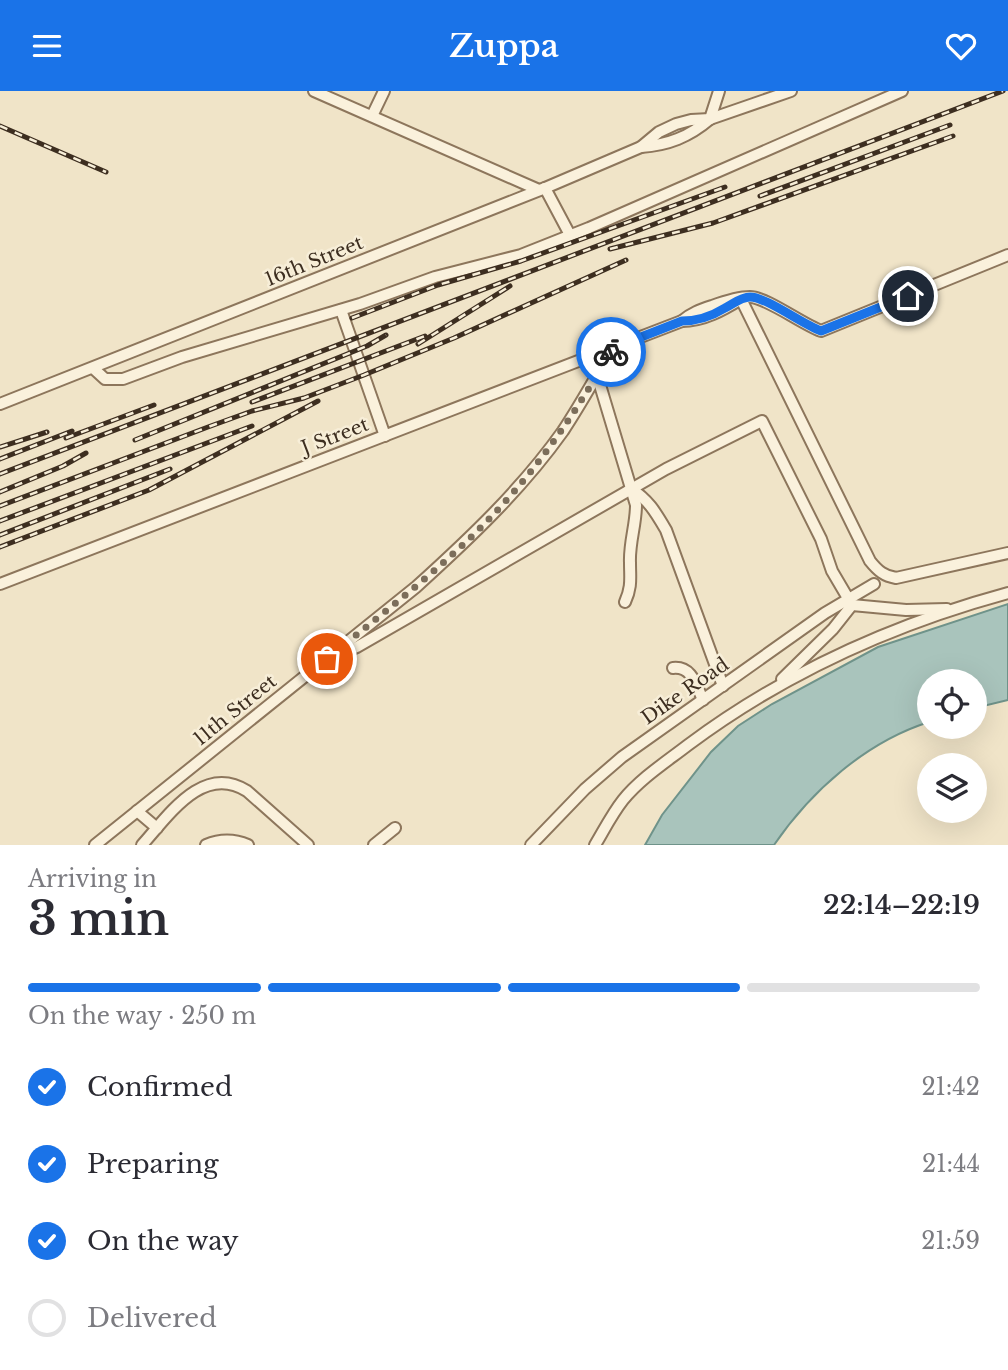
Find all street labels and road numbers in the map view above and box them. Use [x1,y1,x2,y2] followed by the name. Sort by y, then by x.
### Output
[262,231,367,291] street label: 16th Street
[295,412,373,460] street label: J Street
[637,652,733,729] street label: Dike Road
[189,669,282,750] street label: 11th Street

